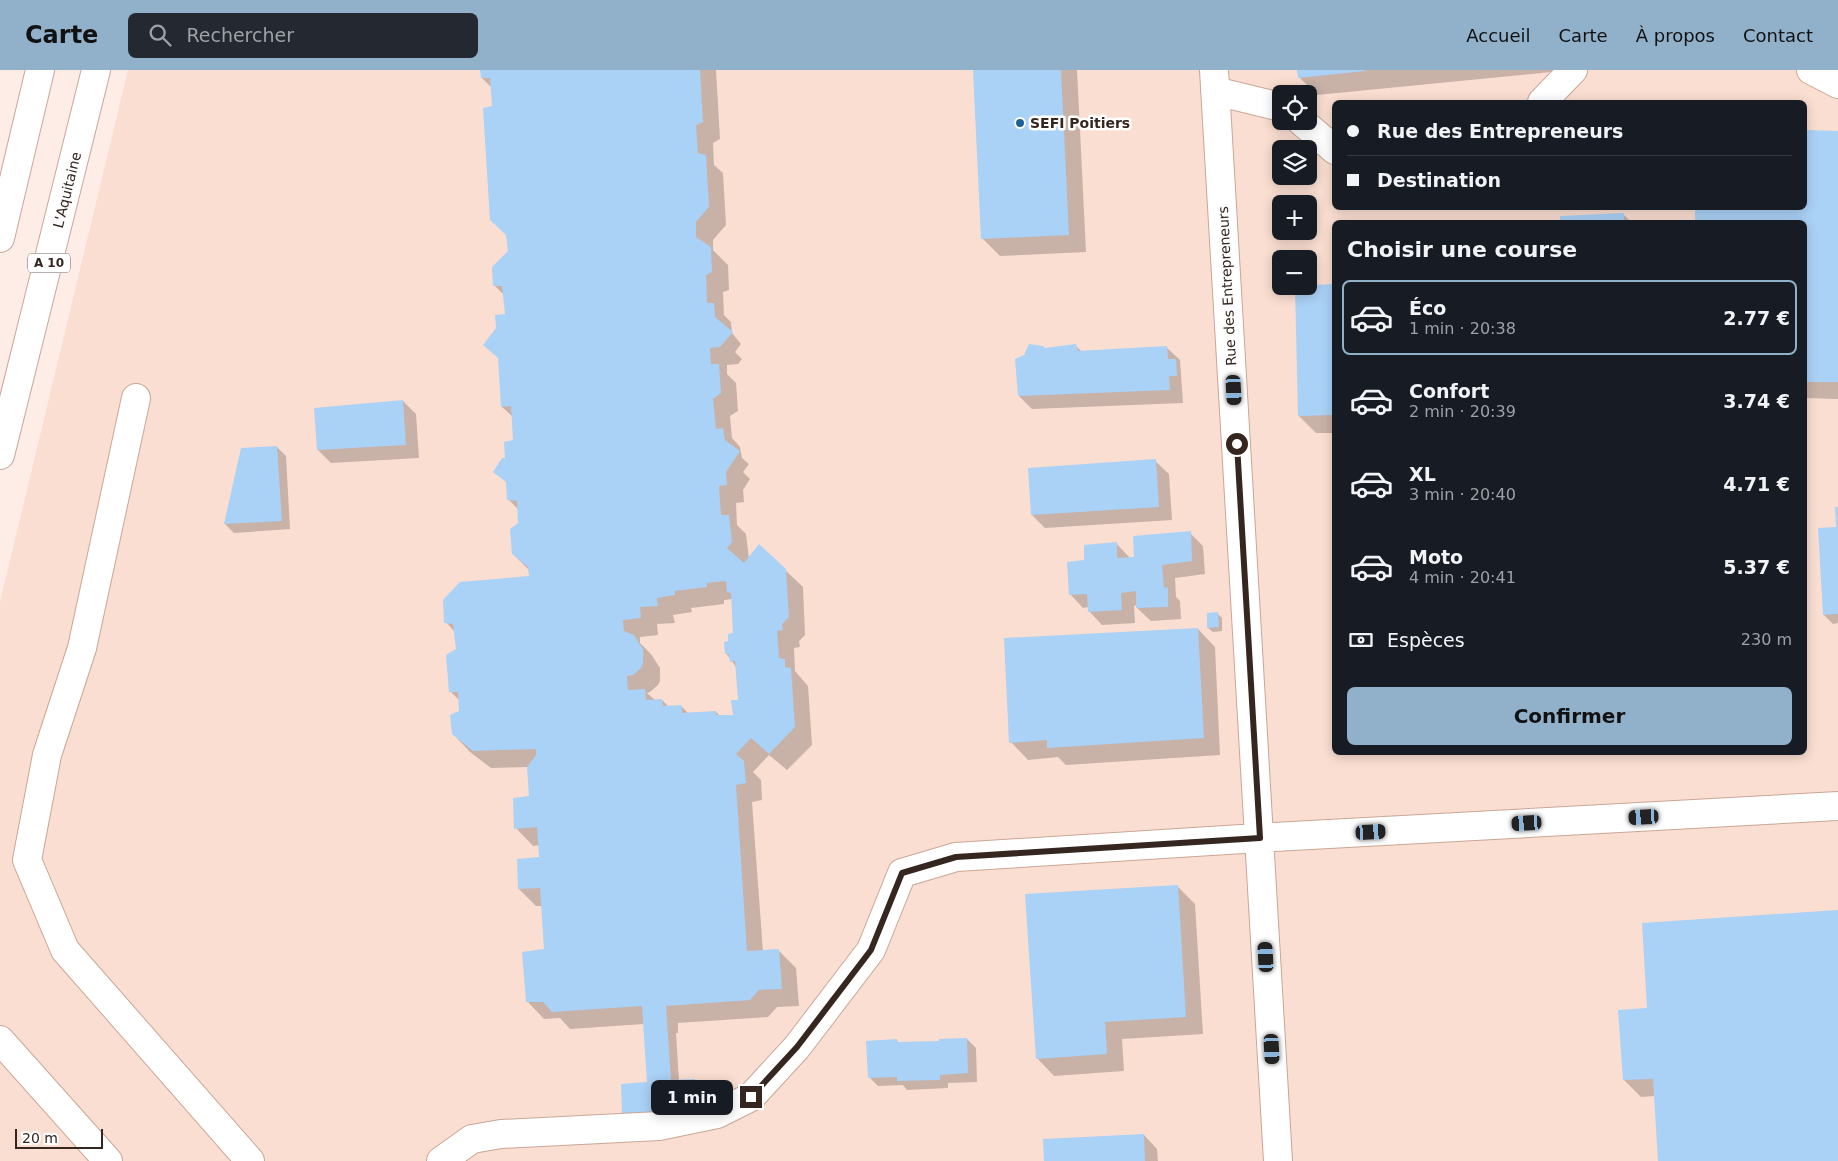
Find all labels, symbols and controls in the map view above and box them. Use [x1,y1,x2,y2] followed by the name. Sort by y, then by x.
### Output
[128,13,478,58] search box
[25,21,98,49] text: Carte
[146,21,174,49] icon: search
[186,24,294,46] text: Rechercher
[1466,25,1531,46] text: Accueil
[1559,25,1608,46] text: Carte
[1636,25,1715,46] text: À propos
[1743,25,1813,46] text: Contact
[1272,85,1317,295] map controls
[1272,85,1317,130] button: locate
[1030,115,1130,131] place label: SEFI Poitiers
[1014,117,1026,129] marker: SEFI Poitiers
[1377,120,1623,142] text: Rue des Entrepreneurs
[1272,140,1317,185] button: layers
[50,150,84,230] street label: L'Aquitaine
[1377,169,1501,191] text: Destination
[1272,195,1317,240] button: +
[1215,206,1239,366] street label: Rue des Entrepreneurs
[1347,237,1577,262] text: Choisir une course
[1272,250,1317,295] button: −
[28,254,70,272] road number: A 10
[1349,295,1394,340] icon: car
[1409,297,1446,319] text: Éco
[1723,307,1790,329] text: 2.77 €
[1409,319,1516,338] text: 1 min · 20:38
[1225,375,1242,405] car
[1349,378,1394,423] icon: car
[1409,380,1489,402] text: Confort
[1723,390,1790,412] text: 3.74 €
[1409,402,1516,421] text: 2 min · 20:39
[1226,433,1248,455] route start
[1349,461,1394,506] icon: car
[1409,463,1436,485] text: XL
[1723,473,1790,495] text: 4.71 €
[1409,485,1516,504] text: 3 min · 20:40
[1349,544,1394,589] icon: car
[1409,546,1463,568] text: Moto
[1723,556,1790,578] text: 5.37 €
[1409,568,1516,587] text: 4 min · 20:41
[1347,626,1375,654] icon: cash
[1387,629,1465,651] text: Espèces
[1741,630,1792,649] text: 230 m
[1347,687,1792,745] button: Confirmer
[1628,809,1659,825] car
[1511,815,1542,831] car
[1355,824,1386,840] car
[1257,942,1274,972] car
[1263,1034,1280,1064] car
[651,1080,734,1114] callout: 1 min
[740,1086,762,1108] route end
[667,1088,717,1107] text: 1 min
[15,1126,102,1149] scale bar
[22,1130,58,1146] text: 20 m

